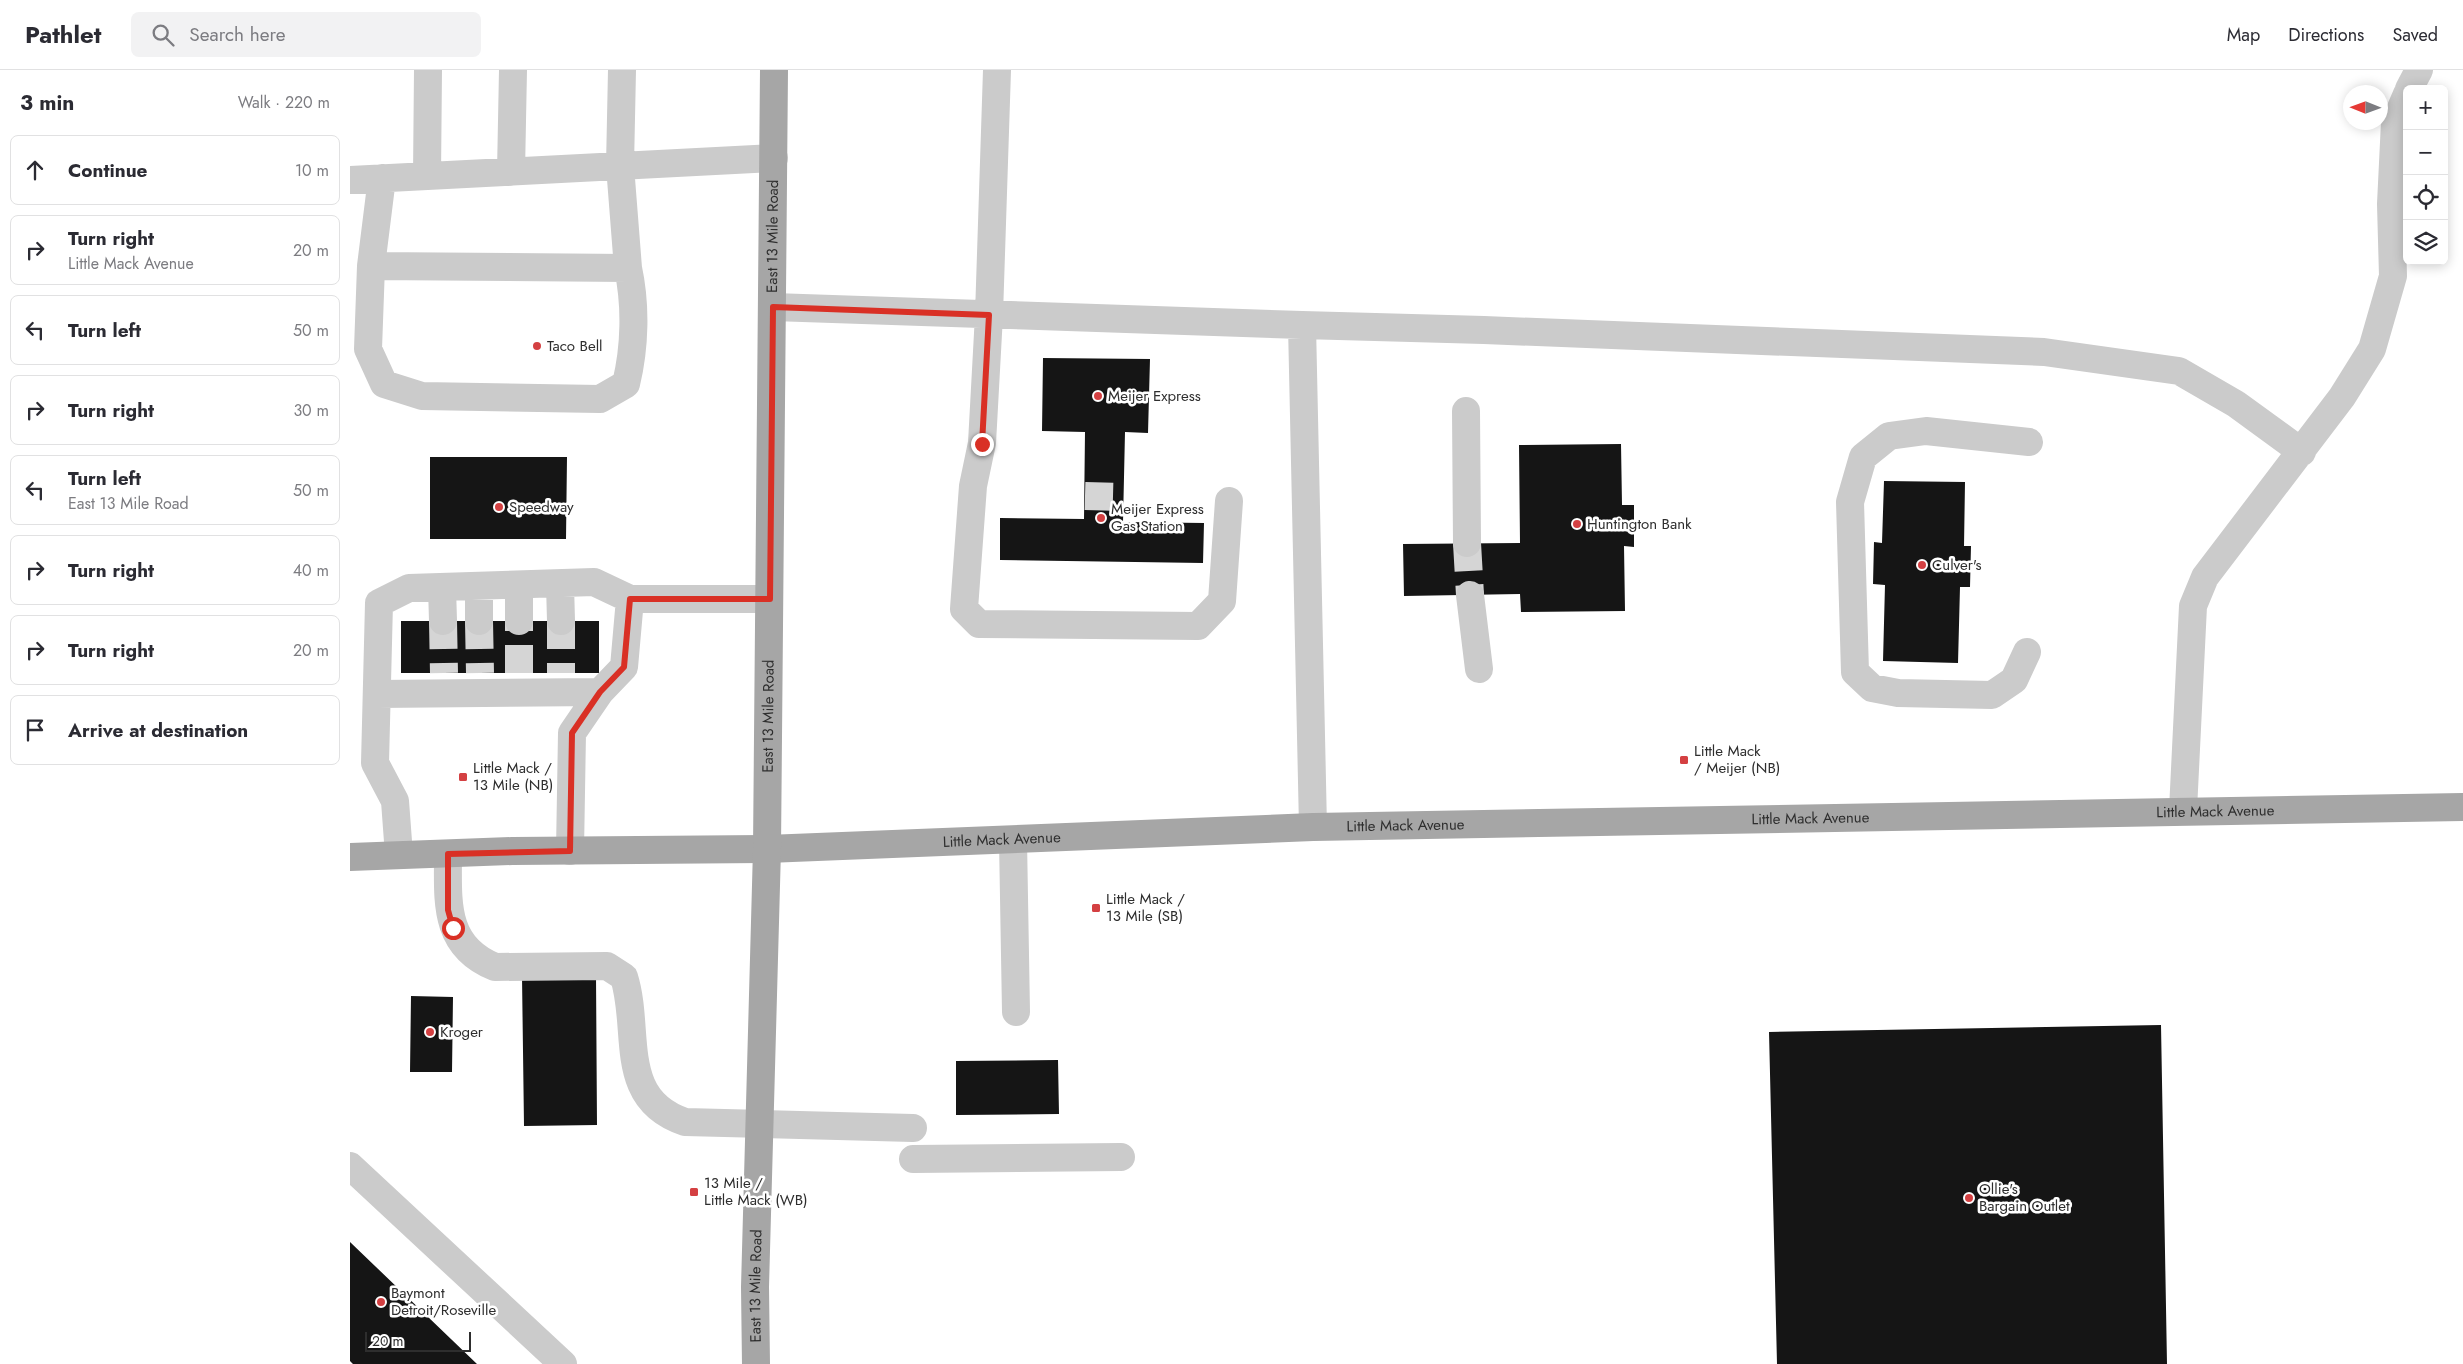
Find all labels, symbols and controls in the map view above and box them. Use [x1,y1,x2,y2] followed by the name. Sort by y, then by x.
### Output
[131,12,481,57] search box
[25,17,101,52] text: Pathlet
[149,21,177,49] icon: search
[189,21,285,48] text: Search here
[2227,22,2260,48] text: Map
[2288,22,2364,48] text: Directions
[2392,22,2438,48] text: Saved
[2343,85,2388,130] north arrow
[2403,85,2448,265] map controls
[2403,85,2448,130] button: +
[20,88,74,118] text: 3 min
[238,91,330,114] text: Walk · 220 m
[2403,130,2448,175] button: −
[21,156,49,184] icon: ahead
[68,157,147,184] text: Continue
[295,159,329,182] text: 10 m
[2403,175,2448,220] button: locate
[761,179,784,293] street label: East 13 Mile Road
[2403,220,2448,265] button: layers
[68,225,154,252] text: Turn right
[21,236,49,264] icon: right
[293,239,329,262] text: 20 m
[68,252,194,275] text: Little Mack Avenue
[21,316,49,344] icon: left
[68,317,141,344] text: Turn left
[293,319,329,342] text: 50 m
[547,335,603,357] place label: Taco Bell
[531,340,543,352] marker: Taco Bell
[1108,385,1201,407] place label: Meijer Express
[1092,390,1104,402] marker: Meijer Express
[21,396,49,424] icon: right
[68,397,154,424] text: Turn right
[293,399,329,422] text: 30 m
[971,433,994,456] route end
[68,465,141,492] text: Turn left
[21,476,49,504] icon: left
[293,479,329,502] text: 50 m
[68,492,189,515] text: East 13 Mile Road
[509,496,574,518] place label: Speedway
[1111,498,1204,537] place label: Meijer Express Gas Station
[493,501,505,513] marker: Speedway
[1095,512,1107,524] marker: Meijer Express Gas Station
[1587,513,1692,535] place label: Huntington Bank
[1571,518,1583,530] marker: Huntington Bank
[1932,554,1982,576] place label: Culver's
[21,556,49,584] icon: right
[68,557,154,584] text: Turn right
[293,559,329,582] text: 40 m
[1916,559,1928,571] marker: Culver's
[21,636,49,664] icon: right
[68,637,154,664] text: Turn right
[293,639,329,662] text: 20 m
[757,659,780,773] street label: East 13 Mile Road
[21,716,49,744] icon: arrive
[68,717,248,744] text: Arrive at destination
[1694,740,1780,779] place label: Little Mack / Meijer (NB)
[1678,754,1690,766] marker: Little Mack / Meijer (NB)
[473,757,553,796] place label: Little Mack / 13 Mile (NB)
[457,771,469,783] marker: Little Mack / 13 Mile (NB)
[2156,799,2275,823] street label: Little Mack Avenue
[1751,806,1870,830] street label: Little Mack Avenue
[1346,813,1465,837] street label: Little Mack Avenue
[942,826,1061,853] street label: Little Mack Avenue
[1106,888,1185,927] place label: Little Mack / 13 Mile (SB)
[1090,902,1102,914] marker: Little Mack / 13 Mile (SB)
[442,917,465,940] route start
[440,1021,484,1043] place label: Kroger
[424,1026,436,1038] marker: Kroger
[704,1172,808,1211] place label: 13 Mile / Little Mack (WB)
[1979,1178,2070,1217] place label: Ollie's Bargain Outlet
[688,1186,700,1198] marker: 13 Mile / Little Mack (WB)
[1963,1192,1975,1204] marker: Ollie's Bargain Outlet
[744,1229,768,1343] street label: East 13 Mile Road
[391,1282,496,1321] place label: Baymont Detroit/Roseville
[375,1296,387,1308] marker: Baymont Detroit/Roseville
[365,1329,471,1352] scale bar
[372,1331,404,1351] text: 20 m

